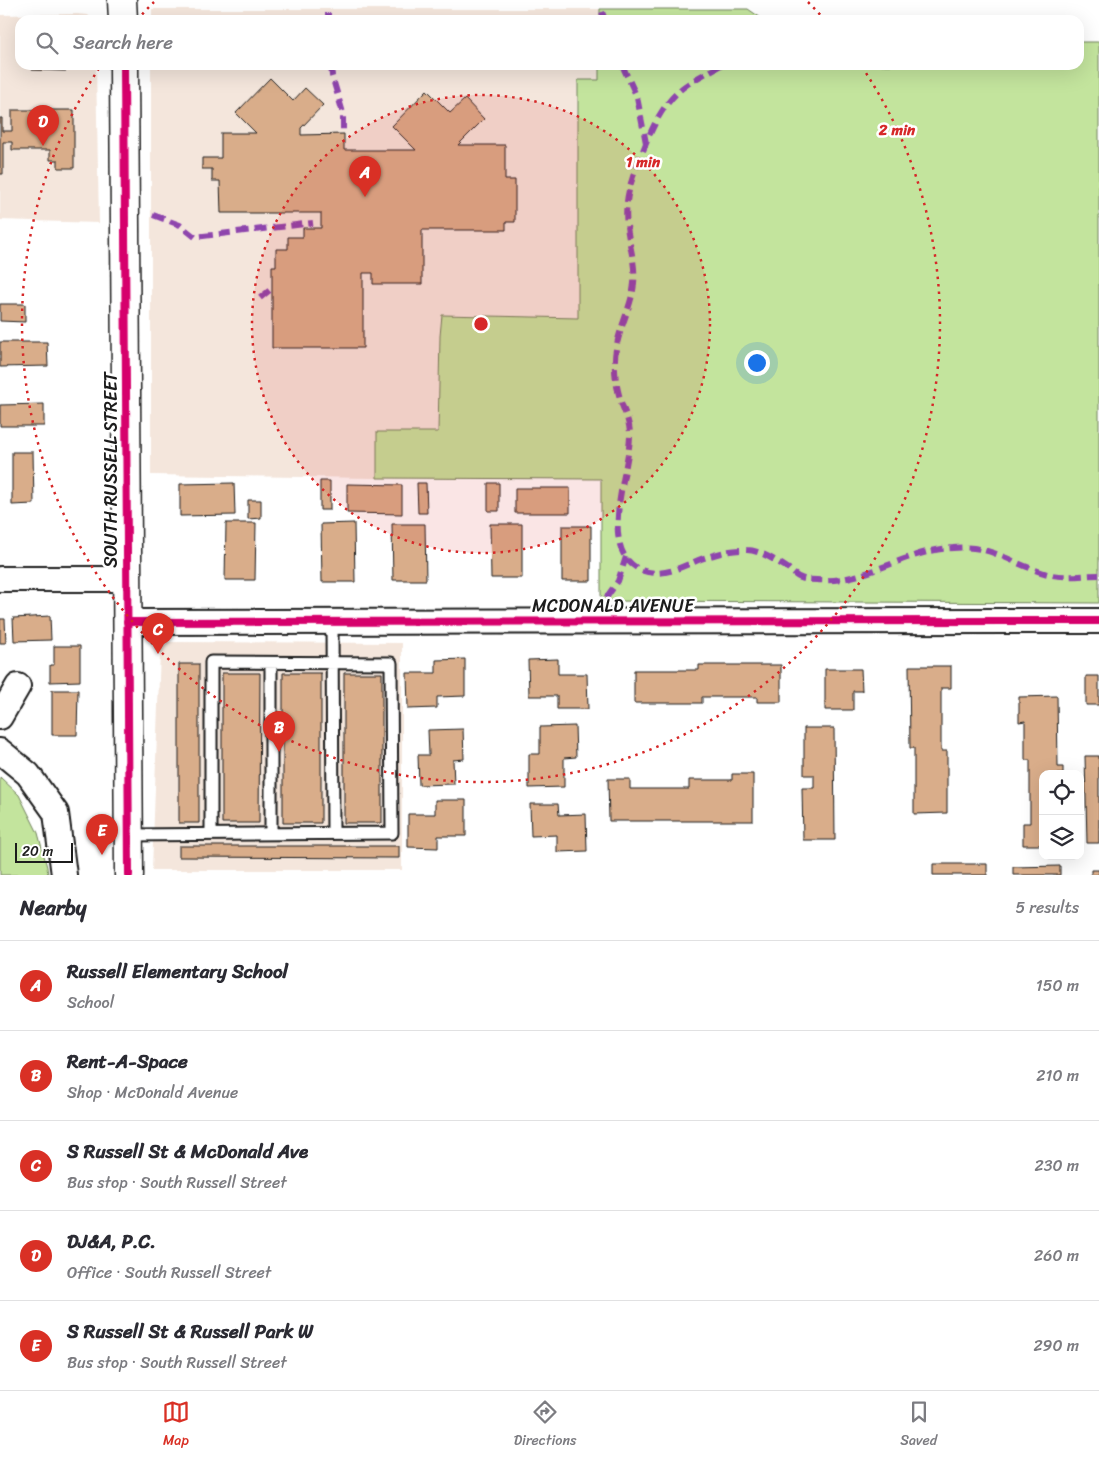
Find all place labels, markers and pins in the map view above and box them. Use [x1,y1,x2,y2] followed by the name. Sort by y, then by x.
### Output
[27,105,59,146] pin: D
[349,156,381,197] pin: A
[472,315,490,333] centre of rings
[142,613,174,654] pin: C
[263,711,295,752] pin: B
[86,814,118,855] pin: E

